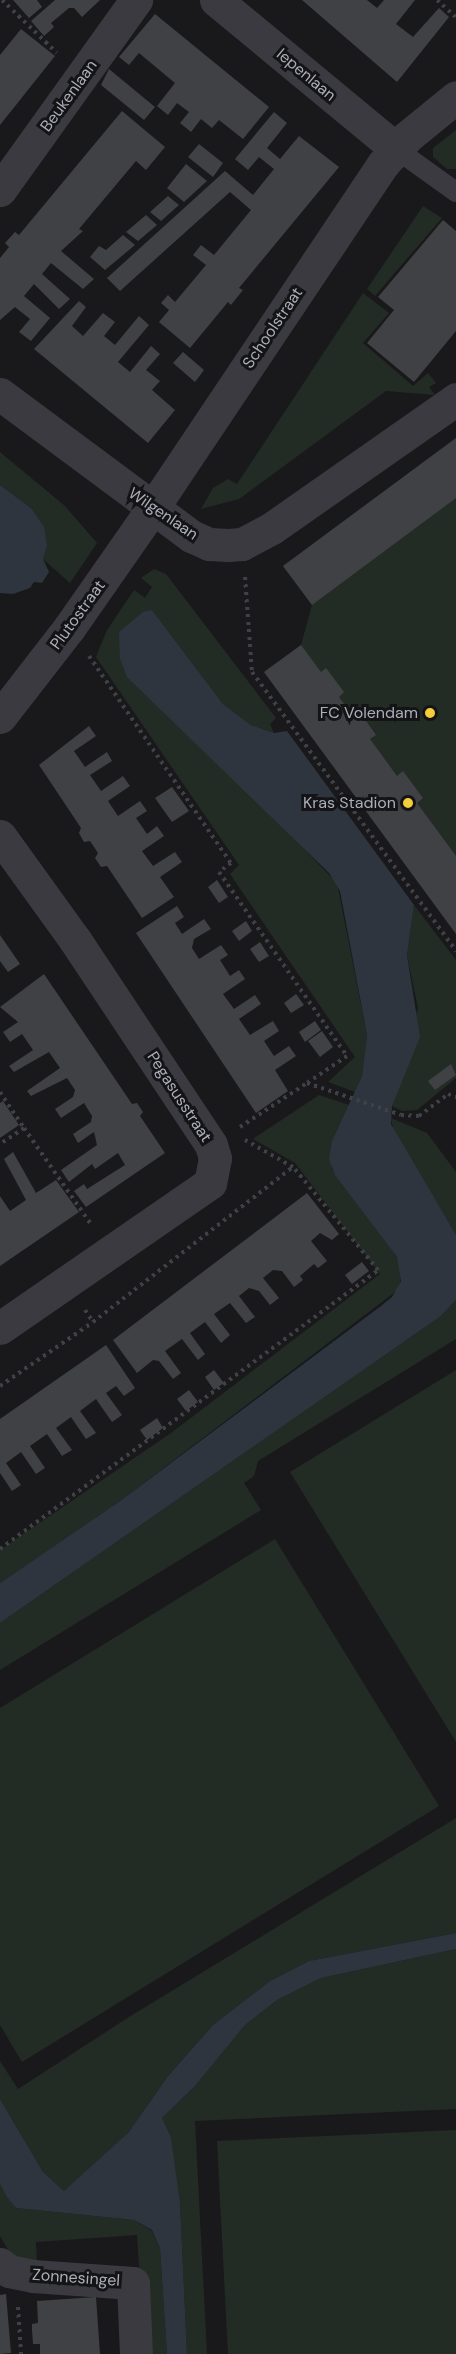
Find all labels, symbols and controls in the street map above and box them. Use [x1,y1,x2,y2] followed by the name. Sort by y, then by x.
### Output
[273,45,339,105] street label: Iepenlaan
[37,56,101,136] street label: Beukenlaan
[239,284,307,372] street label: Schoolstraat
[124,484,202,544] street label: Wilgenlaan
[46,577,110,653] street label: Plutostraat
[320,703,418,723] place label: FC Volendam
[423,706,437,720] marker: FC Volendam
[303,793,396,813] place label: Kras Stadion
[401,796,415,810] marker: Kras Stadion
[143,1048,215,1146] street label: Pegasusstraat
[31,2265,121,2291] street label: Zonnesingel

